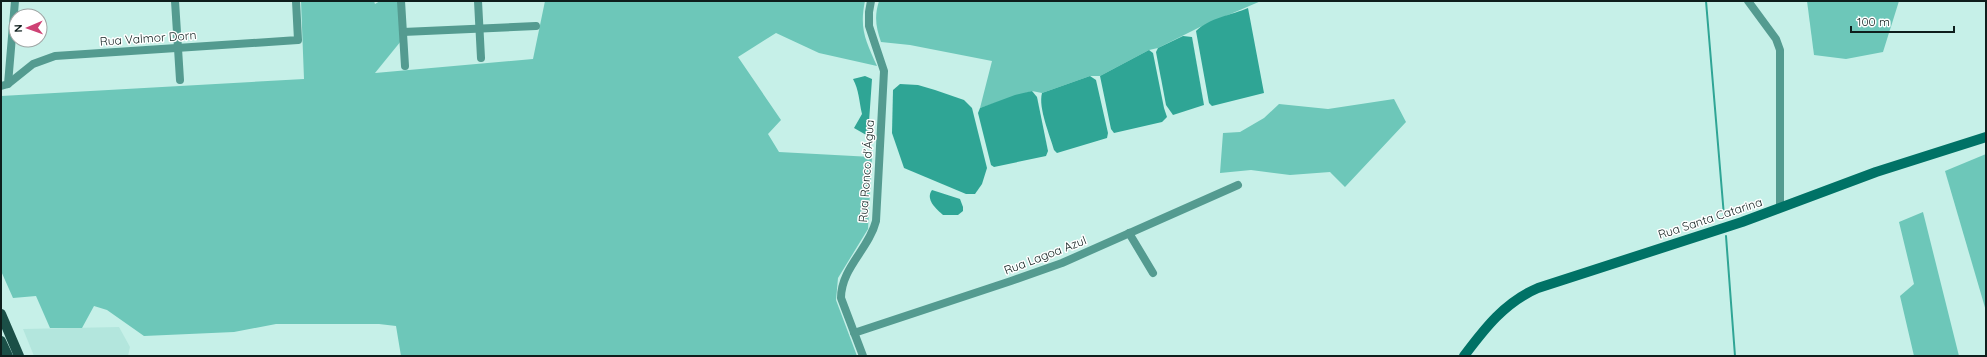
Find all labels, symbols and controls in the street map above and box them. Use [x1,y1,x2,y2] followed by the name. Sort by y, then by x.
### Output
[8,8,48,48] north arrow
[1851,8,1954,34] scale bar
[1857,14,1890,29] text: 100 m
[11,24,25,33] text: N
[99,27,197,49] street label: Rua Valmor Dorn
[855,119,877,223] street label: Rua Ronco d’Água
[1656,194,1764,242] street label: Rua Santa Catarina
[1002,232,1088,278] street label: Rua Lagoa Azul

